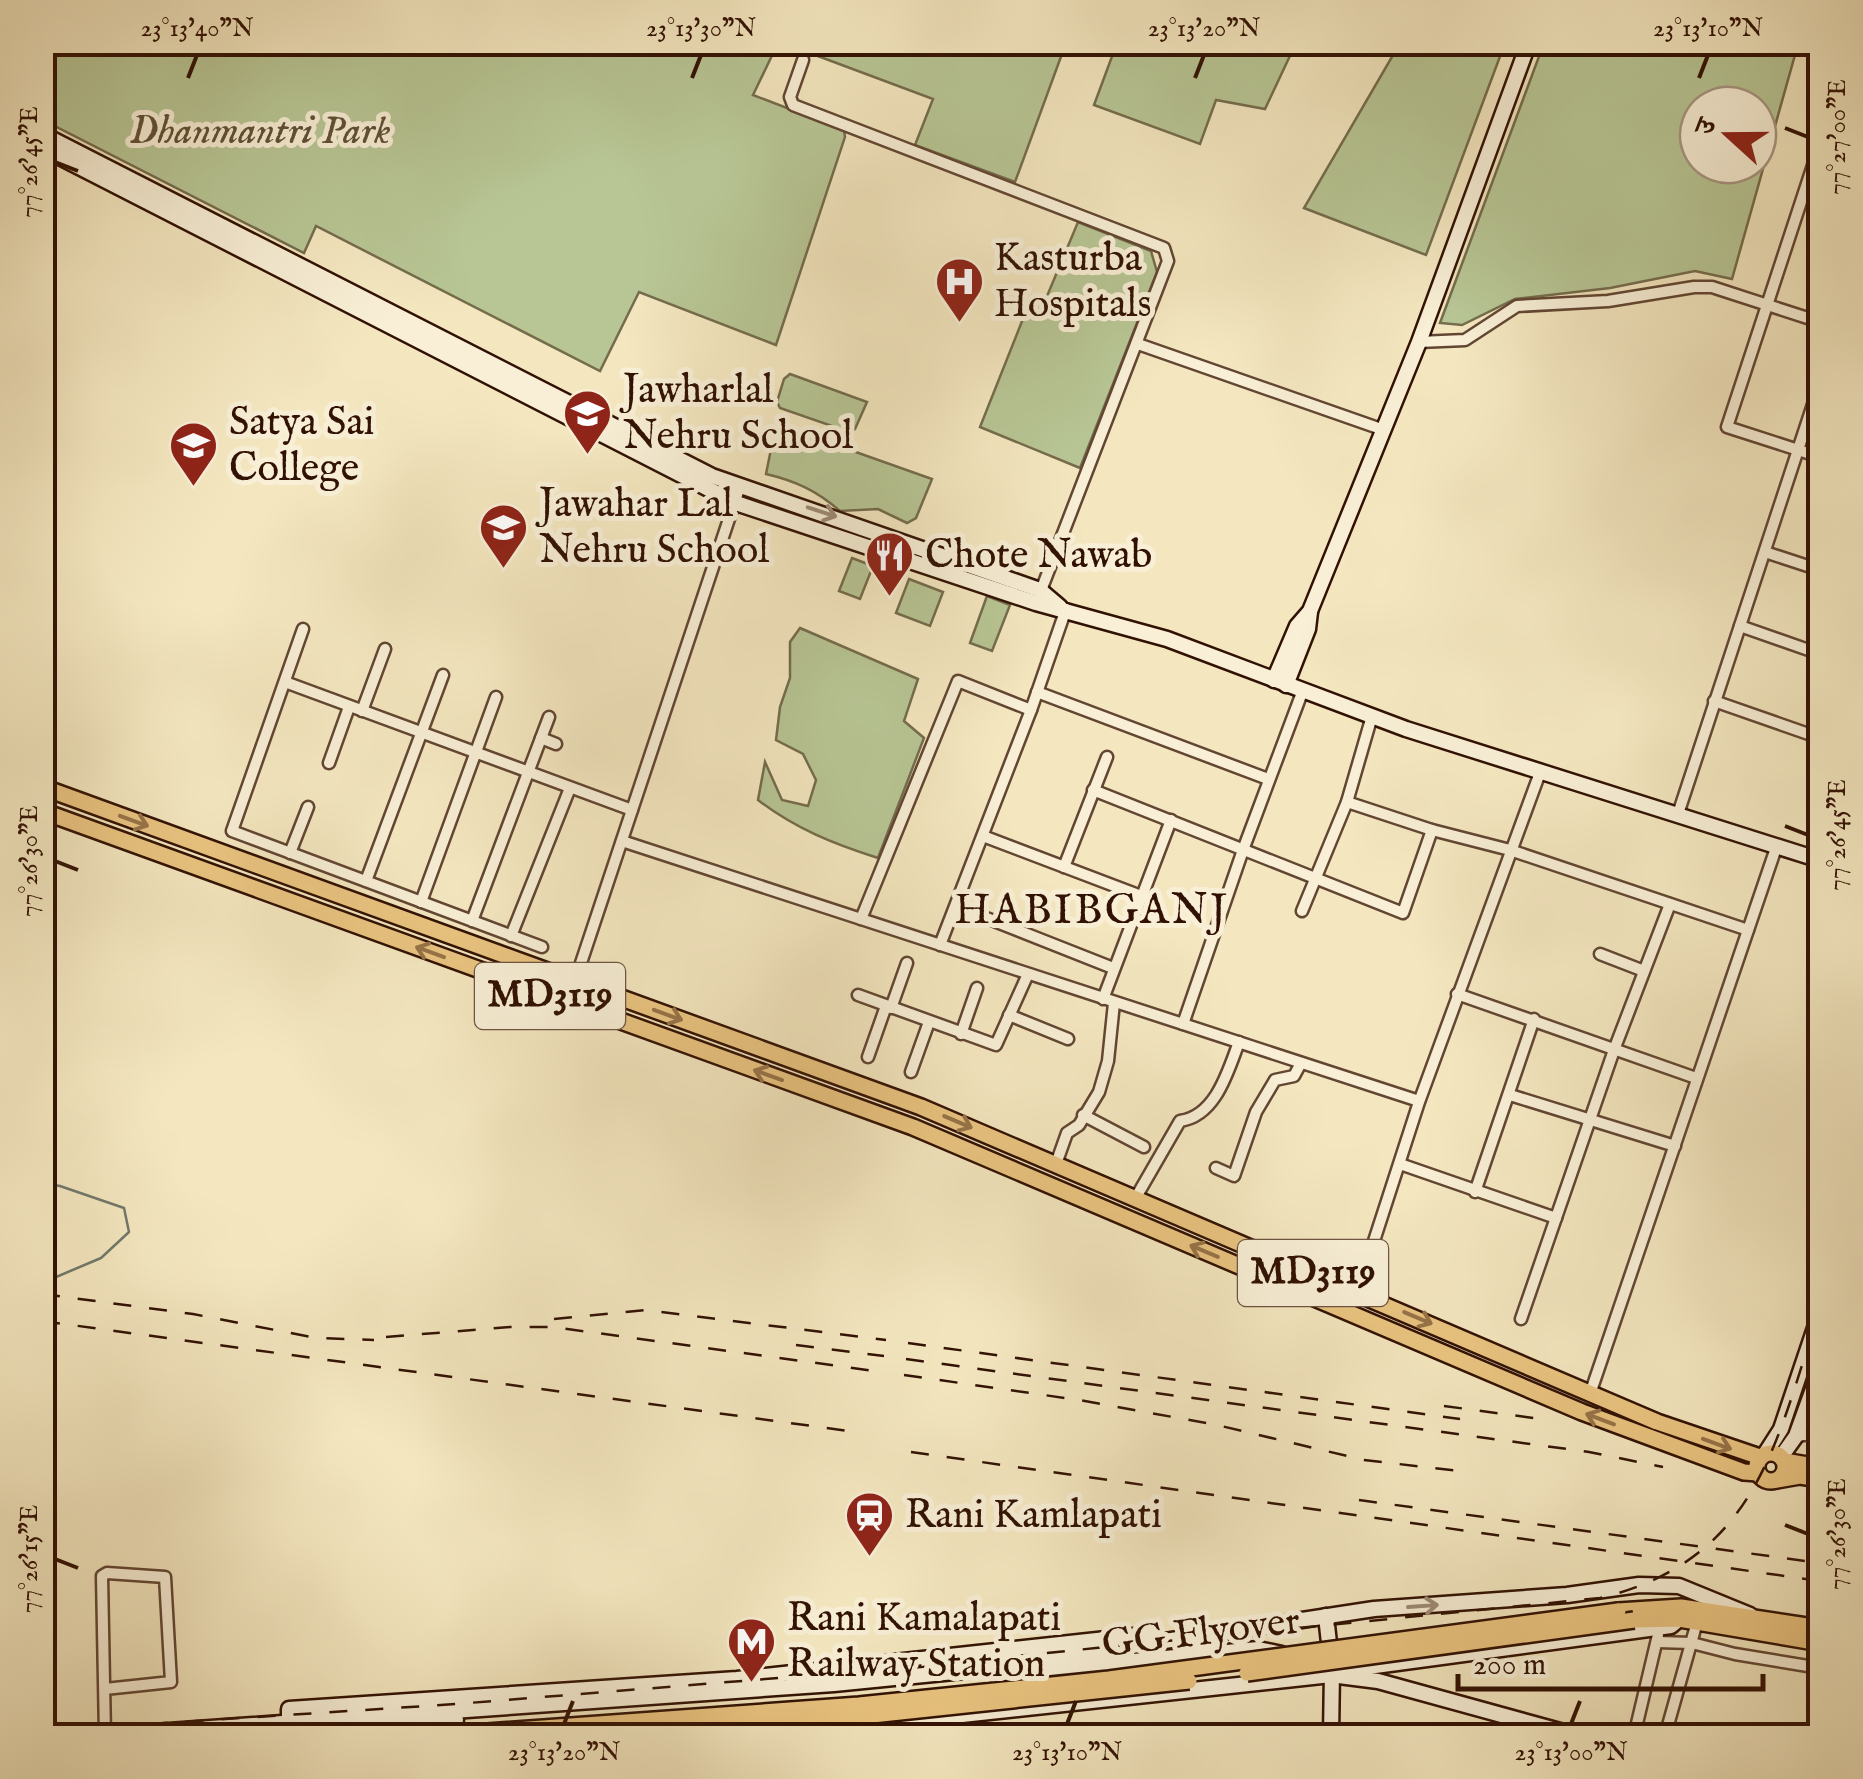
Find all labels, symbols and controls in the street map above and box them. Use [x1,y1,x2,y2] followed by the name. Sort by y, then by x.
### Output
[140,13,254,45] text: 23°13'40"N
[646,13,756,45] text: 23°13'30"N
[1148,13,1260,45] text: 23°13'20"N
[1653,13,1763,45] text: 23°13'10"N
[1822,79,1854,195] text: 77°27'00"E
[1678,85,1778,185] north arrow
[14,106,46,218] text: 77°26'45"E
[129,107,391,158] park label: Dhanmantri Park
[1687,112,1727,142] text: उ
[994,234,1151,331] place label: Kasturba Hospitals
[933,256,985,324] hospital icon: Kasturba Hospitals
[619,366,853,463] place label: Jawharlal Nehru School
[562,388,614,456] school or university icon: Jawharlal Nehru School
[229,398,374,495] place label: Satya Sai College
[168,420,220,488] school or university icon: Satya Sai College
[535,480,769,577] place label: Jawahar Lal Nehru School
[478,502,530,570] school or university icon: Jawahar Lal Nehru School
[806,505,837,523] one-way arrow
[864,530,916,598] restaurant icon: Chote Nawab
[925,531,1152,582] place label: Chote Nawab
[1822,779,1854,891] text: 77°26'45"E
[14,805,46,917] text: 77°26'30"E
[118,813,149,831] one-way arrow
[954,885,1230,938] district label: HABIBGANJ
[415,942,446,960] one-way arrow
[475,963,625,1029] road number: MD3119
[652,1007,683,1025] one-way arrow
[754,1065,785,1083] one-way arrow
[942,1115,973,1133] one-way arrow
[1238,1240,1388,1306] road number: MD3119
[1190,1241,1220,1259] one-way arrow
[1402,1310,1433,1328] one-way arrow
[1586,1409,1617,1427] one-way arrow
[1701,1436,1732,1454] one-way arrow
[1822,1478,1854,1590] text: 77°26'30"E
[844,1490,896,1558] station icon: Rani Kamlapati
[905,1491,1162,1542] place label: Rani Kamlapati
[14,1505,46,1613] text: 77°26'15"E
[787,1594,1061,1691] place label: Rani Kamalapati Railway Station
[1406,1596,1438,1615] one-way arrow
[1099,1597,1303,1671] street label: GG Flyover
[726,1616,778,1684] metro station icon: Rani Kamalapati Railway Station
[1458,1629,1763,1691] scale bar
[1473,1647,1546,1685] text: 200 m
[508,1737,620,1769] text: 23°13'20"N
[1012,1737,1122,1769] text: 23°13'10"N
[1514,1737,1628,1769] text: 23°13'00"N

